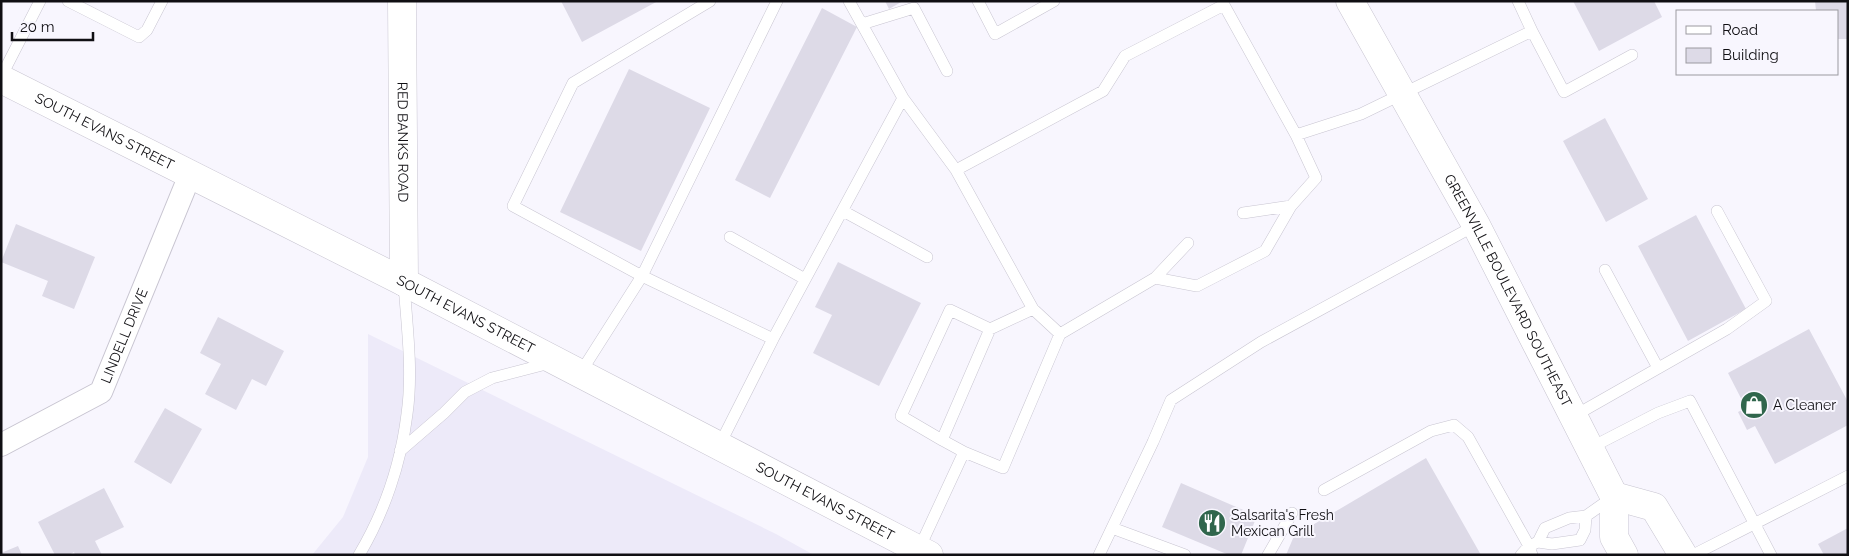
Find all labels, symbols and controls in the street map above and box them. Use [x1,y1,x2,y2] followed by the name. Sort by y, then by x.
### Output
[12,10,94,42] scale bar
[1676,10,1839,75] legend
[20,18,55,36] text: 20 m
[1722,21,1758,39] text: Road
[1722,46,1779,64] text: Building
[395,82,411,202] street label: RED BANKS ROAD
[32,90,177,173] street label: SOUTH EVANS STREET
[1441,171,1575,410] street label: GREENVILLE BOULEVARD SOUTHEAST
[394,272,538,357] street label: SOUTH EVANS STREET
[97,286,151,386] street label: LINDELL DRIVE
[1739,390,1769,420] shop icon: A Cleaner
[1773,397,1836,413] place label: A Cleaner
[753,459,897,544] street label: SOUTH EVANS STREET
[1231,507,1334,539] place label: Salsarita's Fresh Mexican Grill
[1197,508,1227,538] restaurant icon: Salsarita's Fresh Mexican Grill

